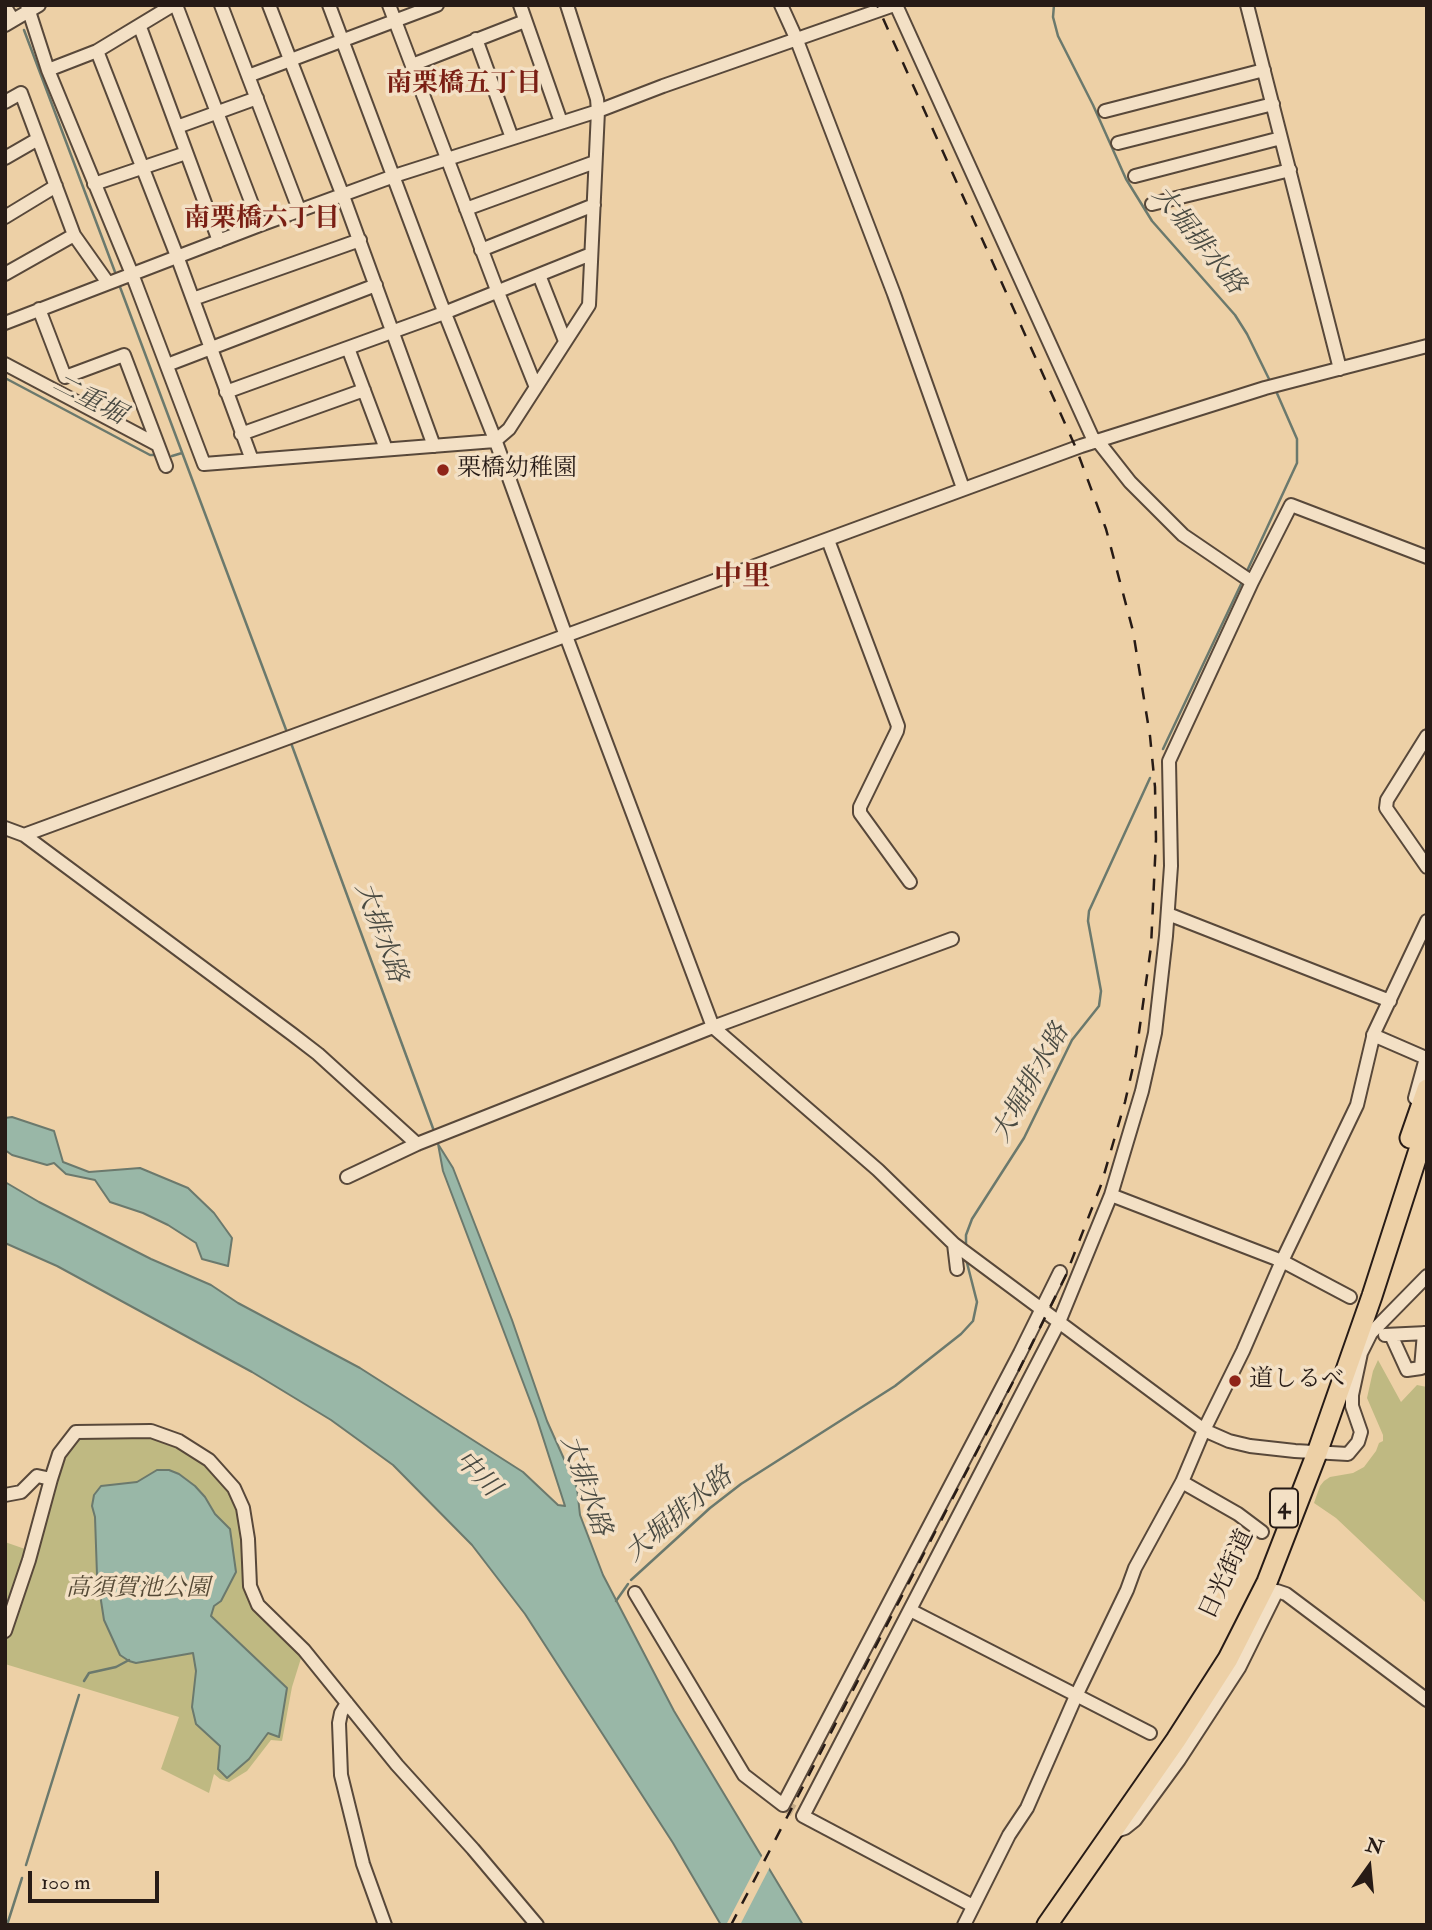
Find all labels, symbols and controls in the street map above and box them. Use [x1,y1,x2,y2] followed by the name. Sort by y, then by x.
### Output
[386,69,542,101] district label: 南栗橋五丁目
[1144,181,1250,301] water label: 大堀排水路
[184,204,340,236] district label: 南栗橋六丁目
[46,369,130,433] water label: 二重堀
[457,456,577,484] place label: 栗橋幼稚園
[435,462,451,478] marker: 栗橋幼稚園
[714,562,770,596] district label: 中里
[347,879,411,987] water label: 大排水路
[987,1020,1077,1148] water label: 大堀排水路
[1249,1367,1345,1395] place label: 道しるべ
[1227,1373,1243,1389] marker: 道しるべ
[552,1432,616,1540] water label: 大排水路
[447,1445,505,1505] water label: 中川
[620,1462,740,1570] water label: 大堀排水路
[1270,1488,1298,1527] road number: 4
[1195,1525,1261,1625] street label: 日光街道
[66,1576,210,1604] park label: 高須賀池公園
[1334,1832,1404,1902] north arrow
[1363,1833,1386,1861] text: N
[32,1856,163,1900] scale bar
[41,1869,91,1896] text: 100 m

